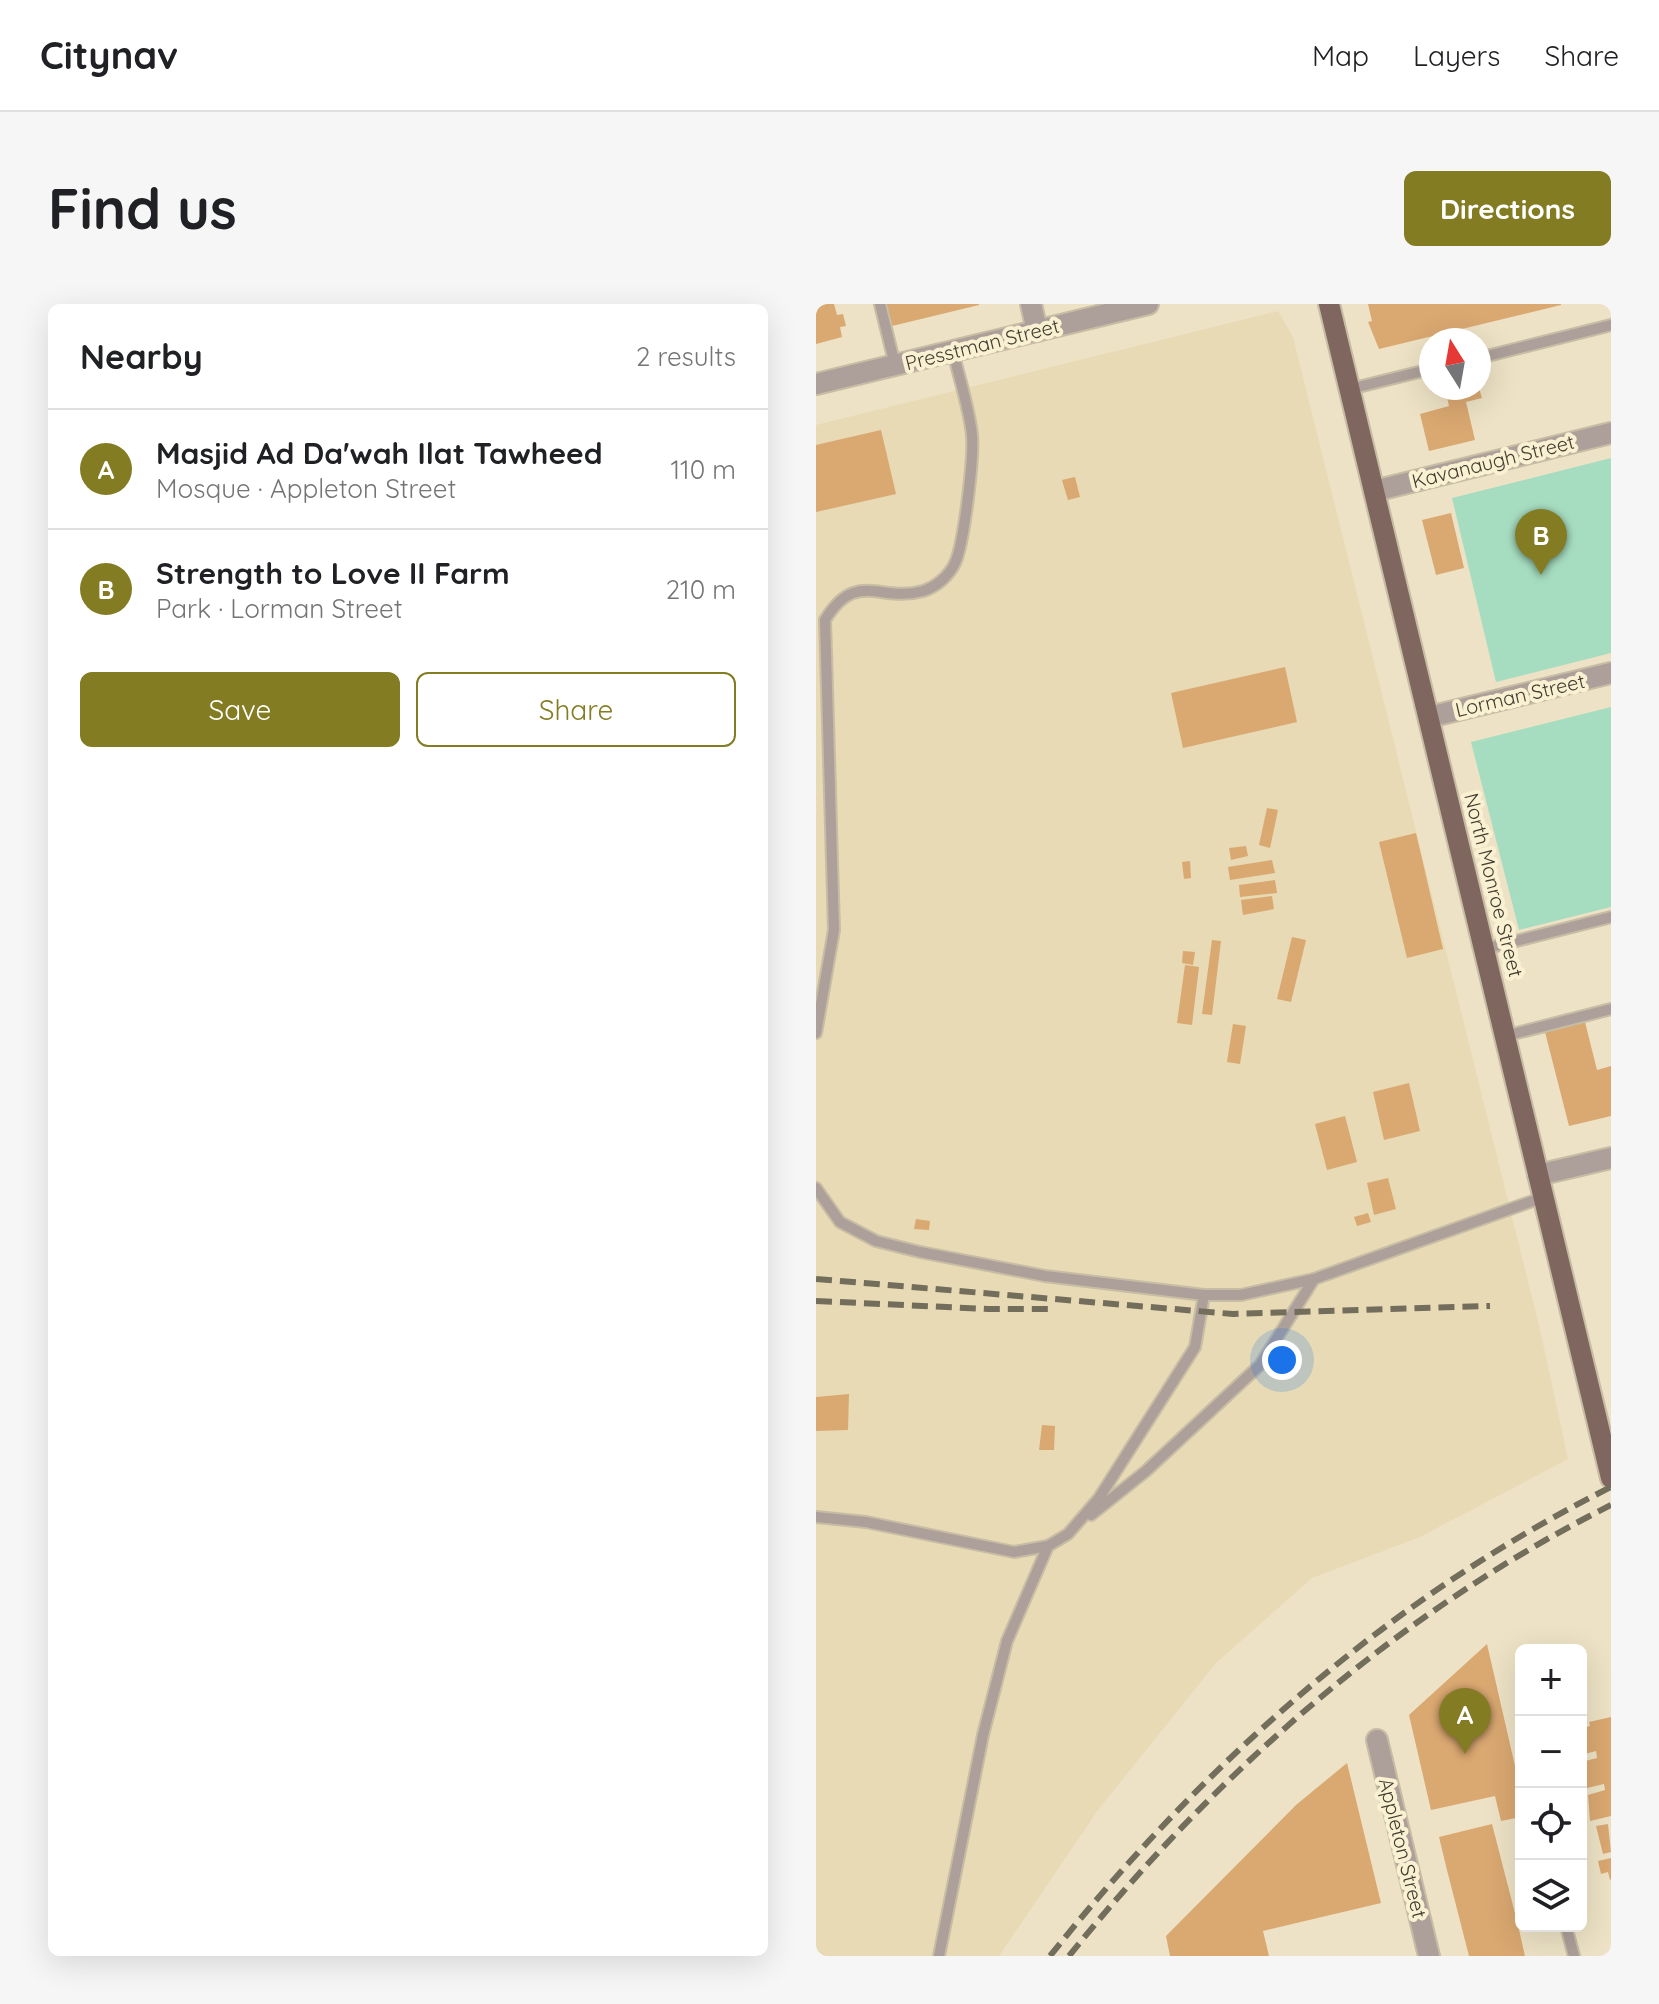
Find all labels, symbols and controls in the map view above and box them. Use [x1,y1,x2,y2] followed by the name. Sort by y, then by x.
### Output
[40,31,178,79] text: Citynav
[1312,38,1369,73] text: Map
[1413,38,1500,73] text: Layers
[1544,38,1619,73] text: Share
[1404,171,1611,246] button: Directions
[48,173,237,243] text: Find us
[902,313,1062,375] street label: Presstman Street
[1419,328,1491,400] north arrow
[80,335,203,378] text: Nearby
[636,340,736,373] text: 2 results
[1409,429,1577,493] street label: Kavanaugh Street
[156,434,603,472] text: Masjid Ad Da'wah Ilat Tawheed
[98,453,114,486] text: A
[670,453,736,486] text: 110 m
[156,472,456,505] text: Mosque · Appleton Street
[1515,509,1567,575] pin: B
[156,554,510,592] text: Strength to Love II Farm
[97,573,115,606] text: B
[666,573,736,606] text: 210 m
[156,592,403,625] text: Park · Lorman Street
[1453,668,1588,722] street label: Lorman Street
[80,672,400,747] button: Save
[416,672,736,747] button: Share
[1459,790,1529,980] street label: North Monroe Street
[1262,1340,1302,1380] your location
[1515,1644,1587,1932] map controls
[1515,1644,1587,1716] button: +
[1439,1688,1491,1754] pin: A
[1515,1716,1587,1788] button: −
[1374,1775,1433,1921] street label: Appleton Street
[1515,1788,1587,1860] button: locate
[1515,1860,1587,1932] button: layers

